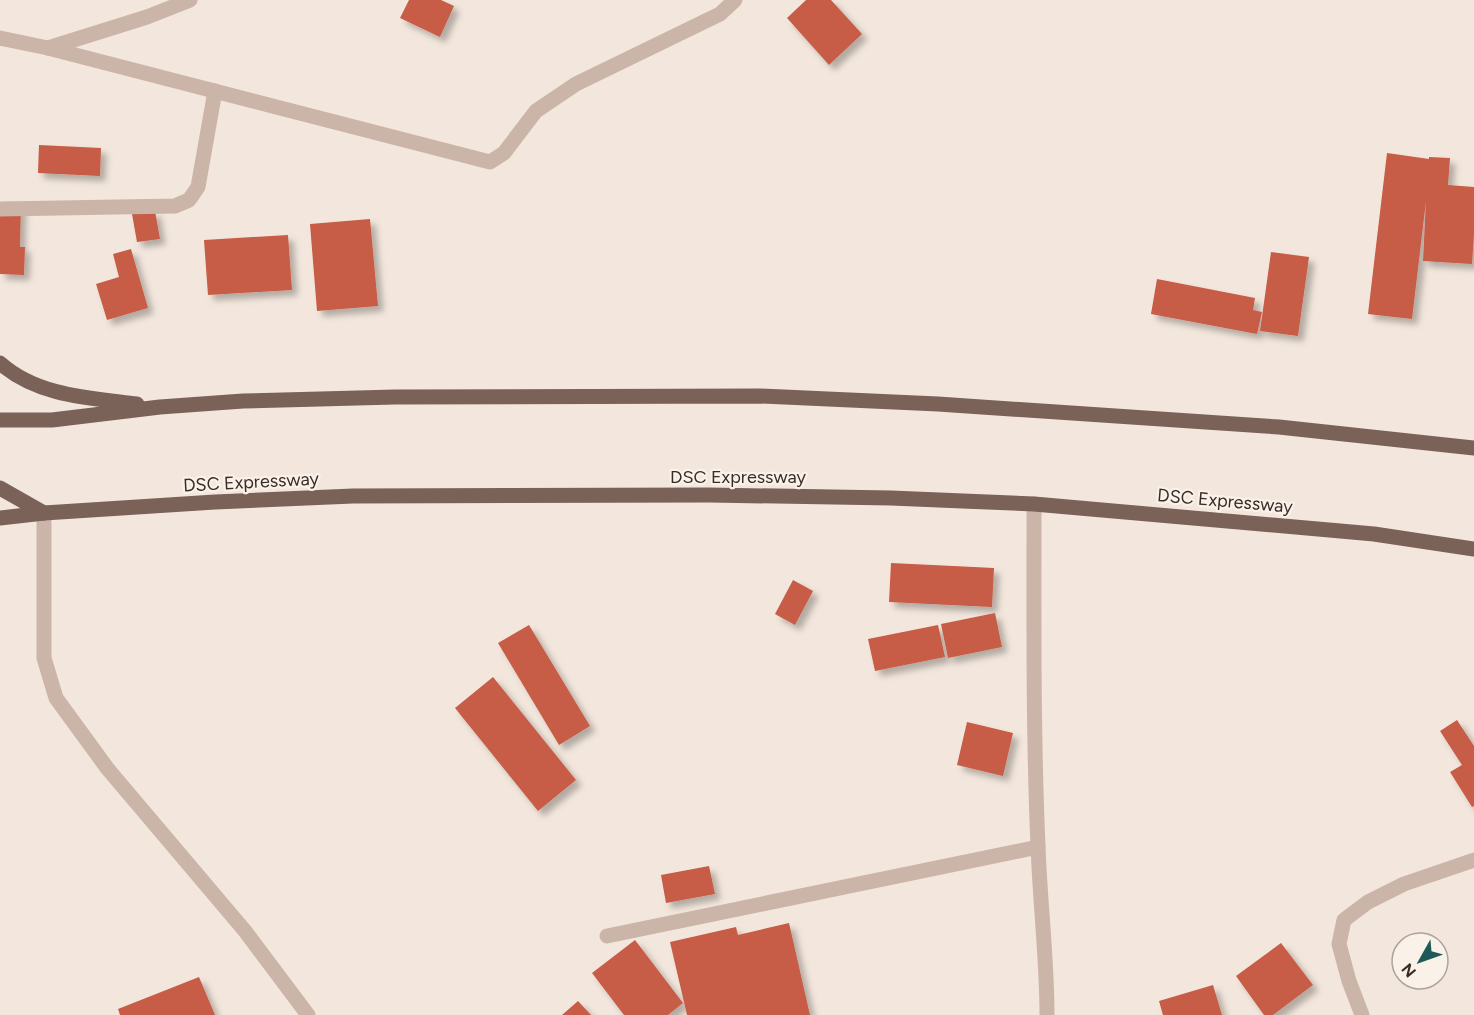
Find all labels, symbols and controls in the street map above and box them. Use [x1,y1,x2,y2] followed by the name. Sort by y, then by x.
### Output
[670,466,806,488] street label: DSC Expressway
[183,467,320,497] street label: DSC Expressway
[1156,484,1294,518] street label: DSC Expressway
[1390,931,1450,991] north arrow
[1398,959,1420,981] text: N

